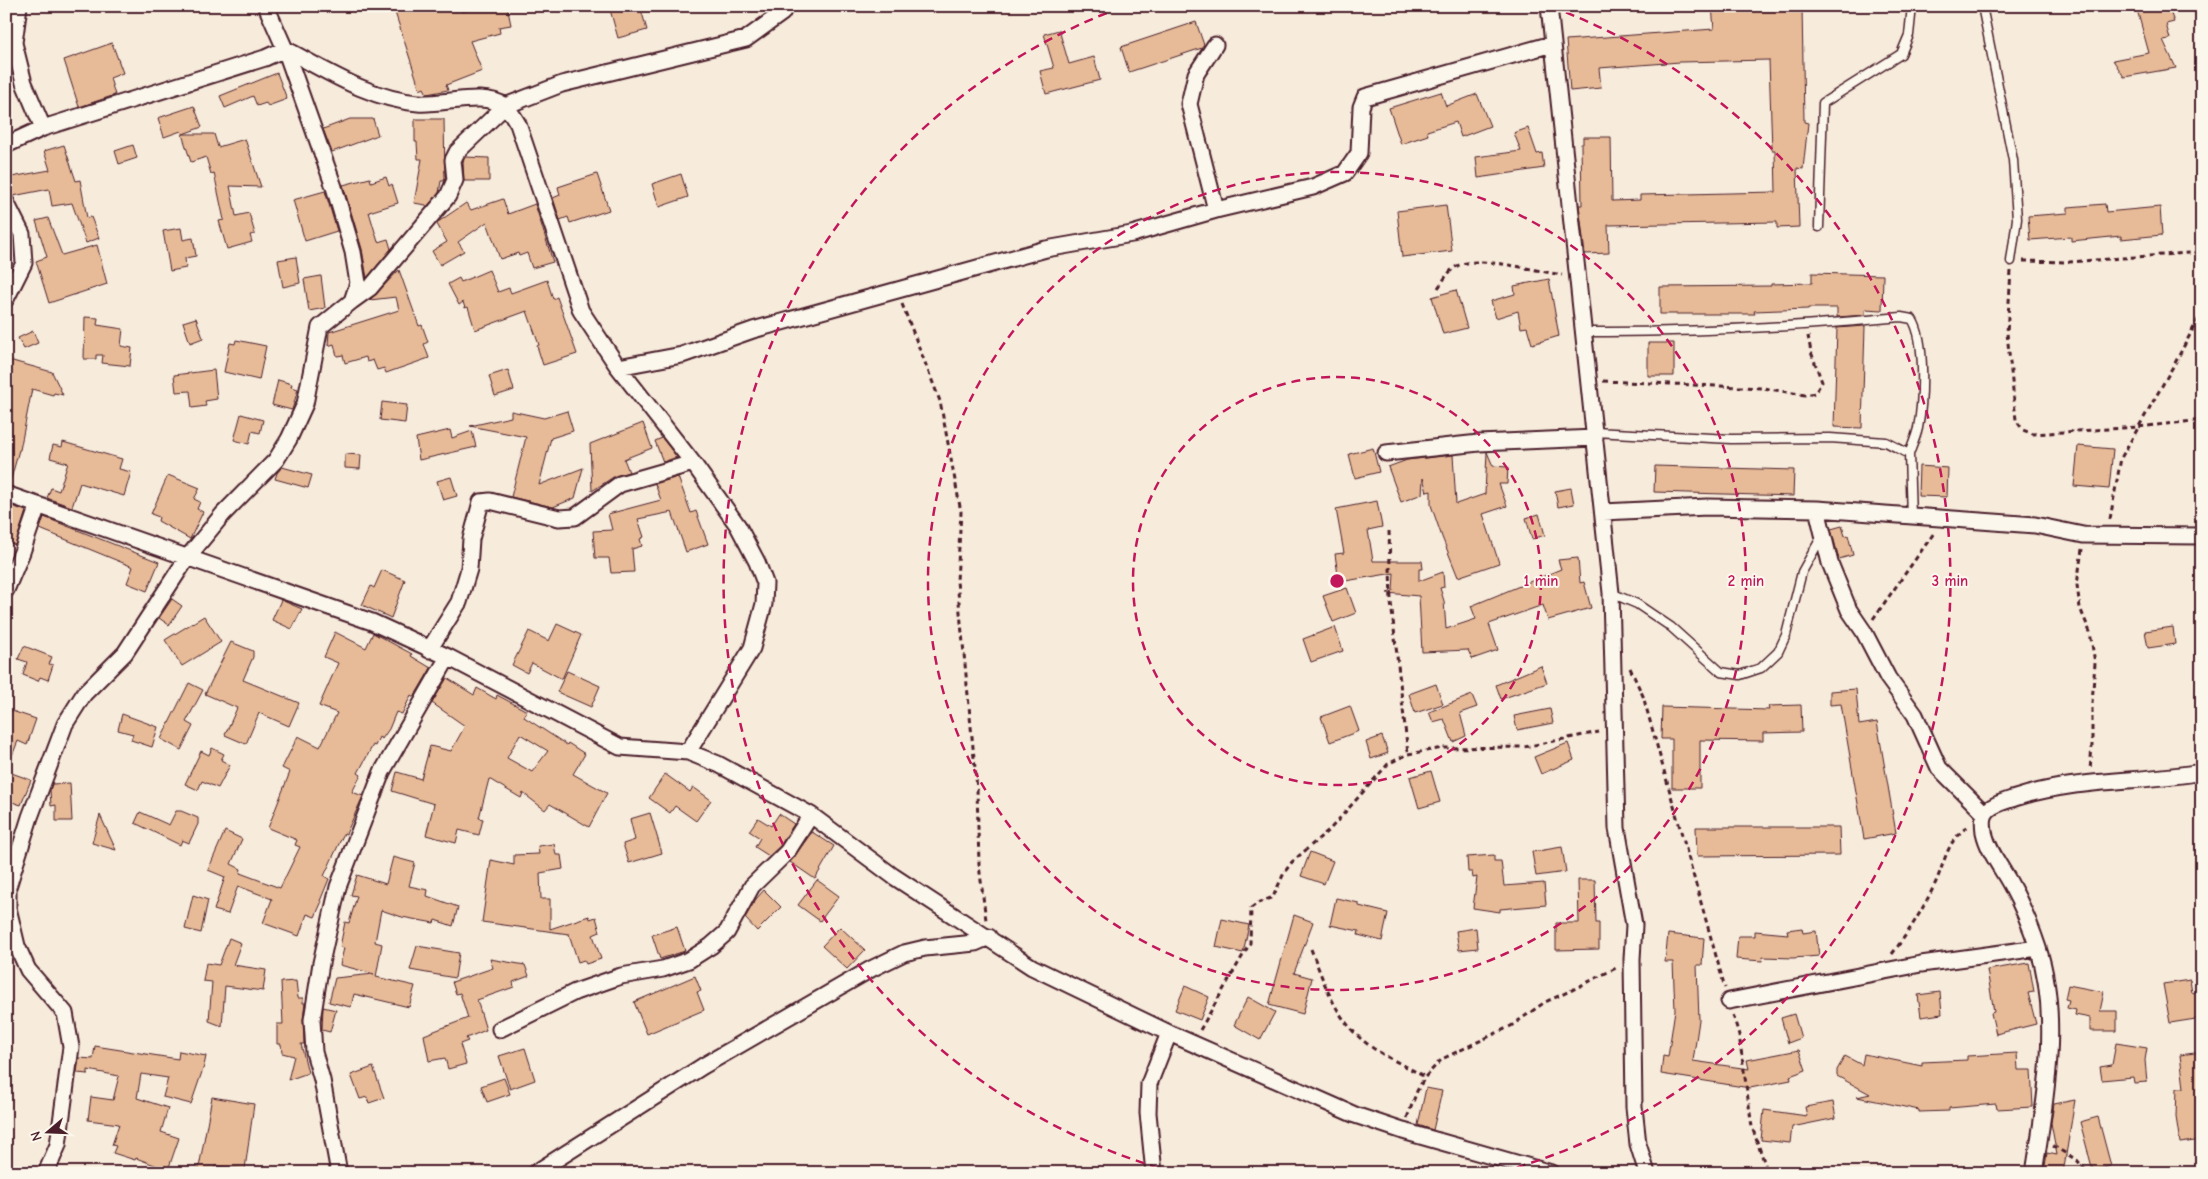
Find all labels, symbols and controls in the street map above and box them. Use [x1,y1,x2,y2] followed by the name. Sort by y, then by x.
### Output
[1328,572,1346,590] centre of rings
[1524,572,1558,590] text: 1 min
[1728,572,1764,590] text: 2 min
[1932,572,1968,590] text: 3 min
[22,1106,72,1156] north arrow
[27,1129,46,1143] text: N

